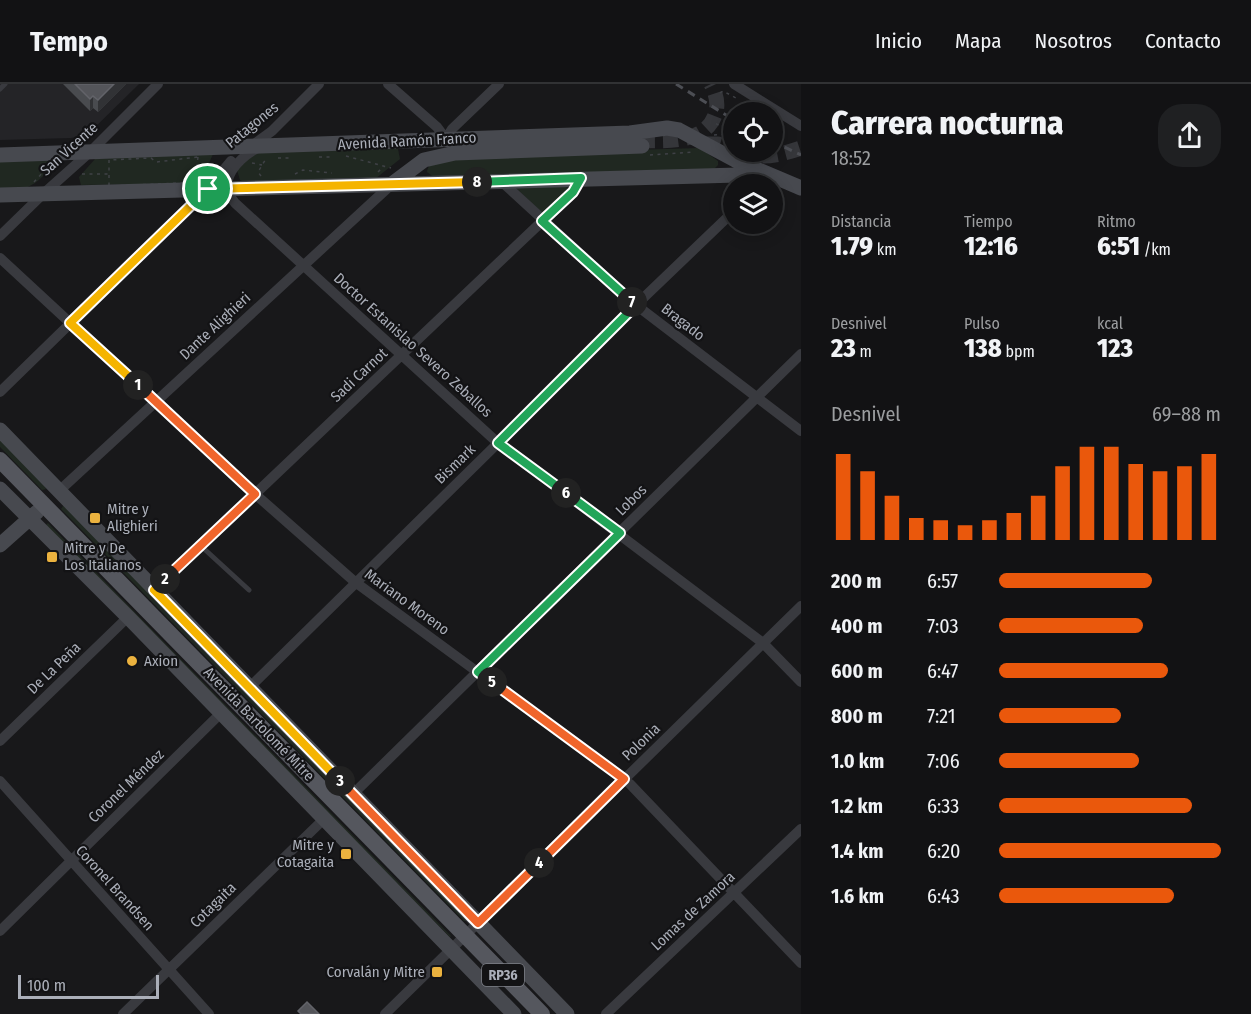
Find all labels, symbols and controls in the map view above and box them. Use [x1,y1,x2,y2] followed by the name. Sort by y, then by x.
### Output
[30,25,108,58] text: Tempo
[875,28,922,54] text: Inicio
[955,28,1002,54] text: Mapa
[1035,28,1112,54] text: Nosotros
[1145,28,1221,54] text: Contacto
[222,98,282,152] street label: Patagones
[723,102,783,234] map controls
[723,102,783,162] button: locate
[831,103,1064,143] text: Carrera nocturna
[1158,104,1221,167] button: share
[37,118,101,180] street label: San Vicente
[337,128,477,154] street label: Avenida Ramón Franco
[831,146,871,170] text: 18:52
[182,163,233,214] pin
[462,167,492,197] pin: 8
[191,172,224,205] icon: arrive
[473,172,481,191] text: 8
[723,174,783,234] button: layers
[831,212,891,231] text: Distancia
[964,212,1013,231] text: Tiempo
[1097,212,1136,231] text: Ritmo
[831,231,873,262] text: 1.79
[964,231,1018,262] text: 12:16
[1097,231,1140,262] text: 6:51
[873,240,897,259] text: km
[1140,240,1171,259] text: /km
[330,269,496,421] street label: Doctor Estanislao Severo Zeballos
[617,287,647,317] pin: 7
[176,289,254,363] street label: Dante Alighieri
[629,292,635,311] text: 7
[658,299,708,345] street label: Bragado
[831,314,887,333] text: Desnivel
[964,314,1000,333] text: Pulso
[1097,314,1123,333] text: kcal
[831,333,856,364] text: 23
[964,333,1002,364] text: 138
[1097,333,1133,364] text: 123
[856,342,872,361] text: m
[1002,342,1035,361] text: bpm
[327,344,391,406] street label: Sadi Carnot
[123,370,153,400] pin: 1
[135,375,141,394] text: 1
[831,402,901,426] text: Desnivel
[1152,402,1221,426] text: 69–88 m
[431,440,479,488] street label: Bismark
[551,478,581,508] pin: 6
[612,481,650,519] street label: Lobos
[562,483,570,502] text: 6
[107,500,158,535] place label: Mitre y Alighieri
[88,511,102,525] marker: Mitre y Alighieri
[64,539,141,574] place label: Mitre y De Los Italianos
[45,550,59,564] marker: Mitre y De Los Italianos
[150,564,180,594] pin: 2
[361,565,453,639] street label: Mariano Moreno
[161,569,169,588] text: 2
[831,569,882,593] text: 200 m
[927,569,958,593] text: 6:57
[831,614,883,638] text: 400 m
[927,614,959,638] text: 7:03
[24,638,84,698] street label: De La Peña
[144,652,178,670] place label: Axion
[125,654,139,668] marker: Axion
[831,659,883,683] text: 600 m
[927,659,958,683] text: 6:47
[200,663,318,785] street label: Avenida Bartolomé Mitre
[477,667,507,697] pin: 5
[488,672,496,691] text: 5
[831,704,883,728] text: 800 m
[927,704,956,728] text: 7:21
[618,720,664,764] street label: Polonia
[85,745,168,827] street label: Coronel Méndez
[831,749,884,773] text: 1.0 km
[927,749,960,773] text: 7:06
[325,766,355,796] pin: 3
[336,771,344,790] text: 3
[831,794,883,818] text: 1.2 km
[927,794,959,818] text: 6:33
[277,836,334,871] place label: Mitre y Cotagaita
[831,839,883,863] text: 1.4 km
[927,839,960,863] text: 6:20
[72,842,158,934] street label: Coronel Brandsen
[339,847,353,861] marker: Mitre y Cotagaita
[524,848,554,878] pin: 4
[535,853,543,872] text: 4
[647,868,739,954] street label: Lomas de Zamora
[186,879,240,931] street label: Cotagaita
[831,884,884,908] text: 1.6 km
[927,884,959,908] text: 6:43
[326,963,425,981] place label: Corvalán y Mitre
[482,964,524,986] road number: RP36
[430,965,444,979] marker: Corvalán y Mitre
[18,972,159,1000] scale bar
[27,976,66,995] text: 100 m

